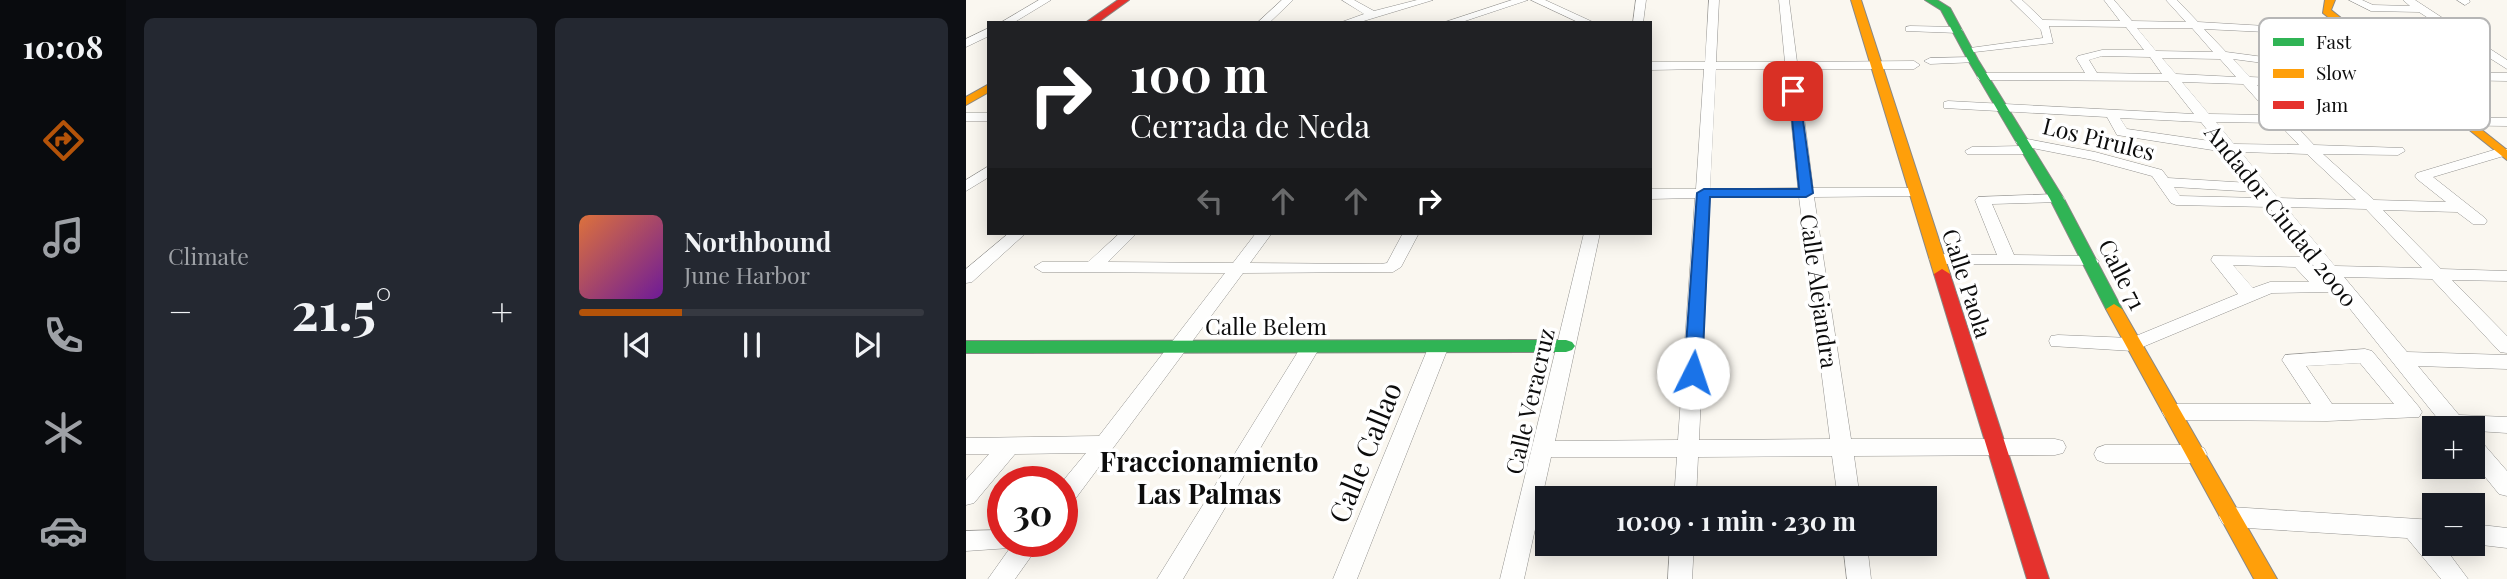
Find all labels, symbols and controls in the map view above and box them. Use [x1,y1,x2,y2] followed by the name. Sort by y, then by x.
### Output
[2259,18,2490,130] legend
[23,24,103,67] text: 10:08
[2316,28,2352,54] text: Fast
[1130,40,1268,105] text: 100 m
[1015,49,1106,140] icon: right
[2316,59,2357,85] text: Slow
[1763,61,1823,121] pin
[1774,72,1812,110] icon: arrive
[2315,91,2348,117] text: Jam
[1130,103,1370,146] text: Cerrada de Neda
[2040,109,2158,167] street label: Los Pirules
[39,116,88,165] icon: directions
[2198,116,2365,313] street label: Andador Ciudad 2000
[1191,182,1229,220] icon: left
[1264,182,1302,220] icon: ahead
[1337,182,1375,220] icon: ahead
[1410,182,1448,220] icon: right
[1794,212,1846,371] street label: Calle Alejandra
[39,213,88,262] icon: music
[684,224,831,259] text: Northbound
[1936,225,2000,342] street label: Calle Paola
[2092,233,2154,315] street label: Calle 71
[168,240,249,271] text: Climate
[684,259,810,290] text: June Harbor
[292,275,392,344] text: 21.5°
[168,285,193,336] text: −
[491,285,513,336] text: +
[1205,310,1328,341] street label: Calle Belem
[39,311,88,360] icon: phone
[1497,325,1561,477] street label: Calle Veracruz
[618,326,656,364] icon: previous
[733,326,771,364] icon: pause
[848,326,886,364] icon: next
[1656,336,1730,410] position arrow
[1319,376,1409,528] street label: Calle Callao
[39,408,88,457] icon: climate
[2422,416,2485,556] map controls
[2422,416,2485,479] button: +
[1099,442,1319,511] district label: Fraccionamiento Las Palmas
[987,466,1078,557] speed limit sign: 30
[2422,493,2485,556] button: −
[1616,503,1856,538] text: 10:09 · 1 min · 230 m
[39,506,88,555] icon: car

